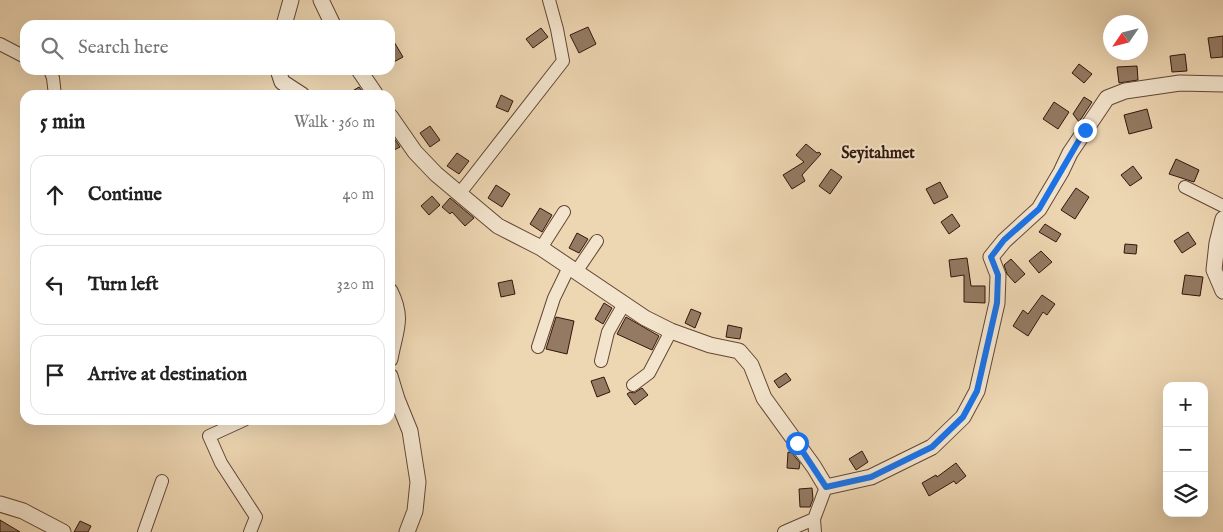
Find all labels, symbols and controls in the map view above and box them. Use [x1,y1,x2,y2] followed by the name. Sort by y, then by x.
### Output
[1103,15,1148,60] north arrow
[20,20,395,75] search box
[38,34,66,62] icon: search
[78,36,169,60] text: Search here
[40,109,85,136] text: 5 min
[294,113,375,133] text: Walk · 360 m
[1074,119,1097,142] route end
[841,144,915,164] district label: Seyitahmet
[41,181,69,209] icon: ahead
[88,183,162,207] text: Continue
[342,185,374,205] text: 40 m
[41,271,69,299] icon: left
[88,273,159,297] text: Turn left
[337,275,374,295] text: 320 m
[41,361,69,389] icon: arrive
[88,363,247,387] text: Arrive at destination
[1163,382,1208,517] map controls
[1163,382,1208,427] button: +
[1163,427,1208,472] button: −
[786,432,809,455] route start
[1163,472,1208,517] button: layers

